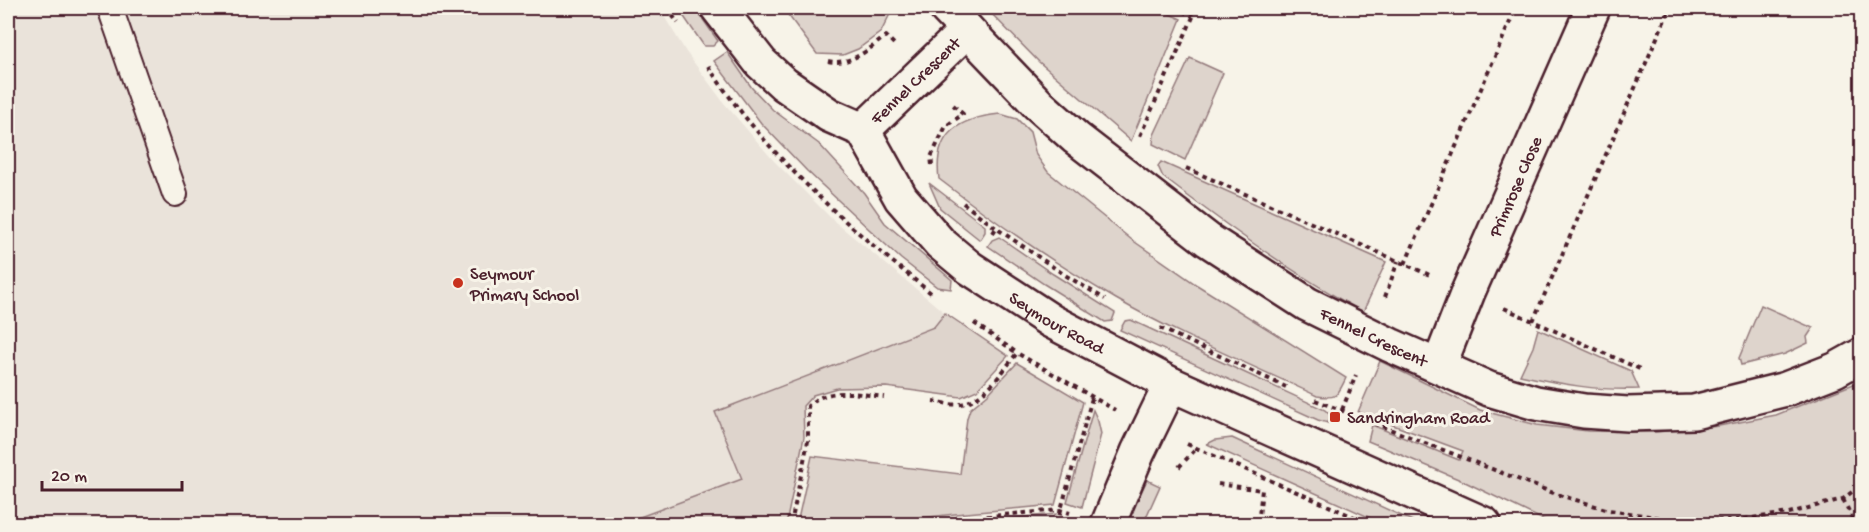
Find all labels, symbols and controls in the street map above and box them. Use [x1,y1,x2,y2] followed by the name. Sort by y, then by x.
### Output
[867,33,967,131] street label: Fennel Crescent
[1485,133,1548,242] street label: Primrose Close
[469,265,579,307] place label: Seymour Primary School
[451,276,465,290] marker: Seymour Primary School
[1004,288,1109,361] street label: Seymour Road
[1315,303,1431,374] street label: Fennel Crescent
[1347,409,1491,430] place label: Sandringham Road
[1328,410,1342,424] marker: Sandringham Road
[42,454,182,492] scale bar
[51,467,87,488] text: 20 m

